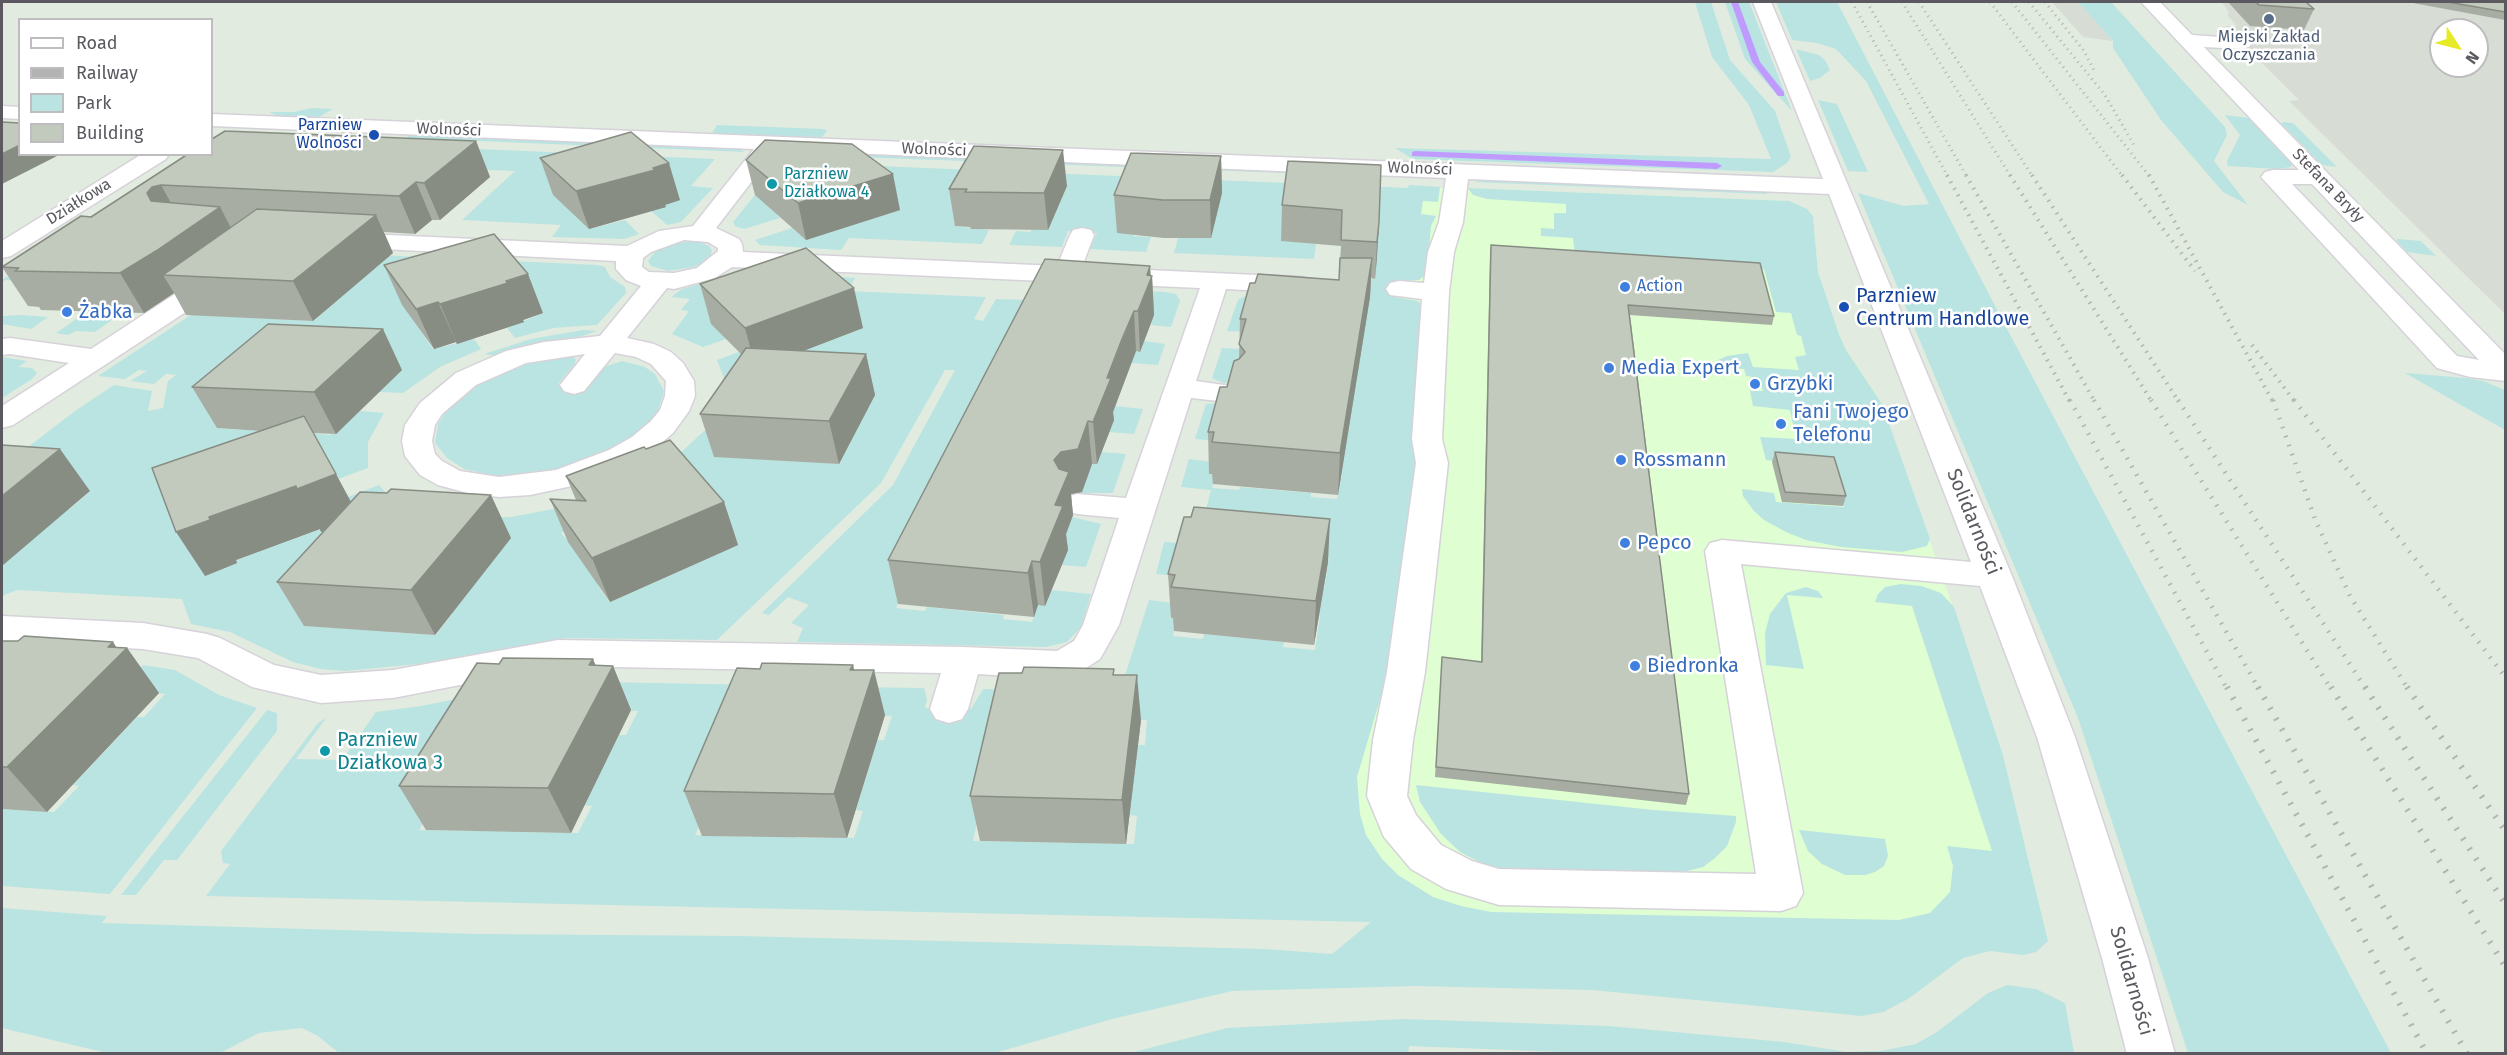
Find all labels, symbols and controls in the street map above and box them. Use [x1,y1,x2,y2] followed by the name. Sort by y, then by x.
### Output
[2262,12,2276,26] marker: Miejski Zakład Oczyszczania
[18,18,213,156] legend
[2429,18,2489,78] north arrow
[2218,28,2320,66] place label: Miejski Zakład Oczyszczania
[76,32,118,54] text: Road
[2462,48,2483,68] text: N
[76,62,138,84] text: Railway
[76,92,111,114] text: Park
[297,116,362,154] place label: Parzniew Wolności
[416,119,482,141] street label: Wolności
[76,122,143,144] text: Building
[367,128,381,142] marker: Parzniew Wolności
[901,139,967,161] street label: Wolności
[2288,145,2368,227] street label: Stefana Bryły
[1387,158,1453,180] street label: Wolności
[784,165,869,203] place label: Parzniew Działkowa 4
[43,175,115,229] street label: Działkowa
[765,177,779,191] marker: Parzniew Działkowa 4
[1637,277,1683,297] place label: Action
[1618,280,1632,294] marker: Action
[1856,284,2029,331] place label: Parzniew Centrum Handlowe
[79,300,133,324] place label: Żabka
[1837,300,1851,314] marker: Parzniew Centrum Handlowe
[60,305,74,319] marker: Żabka
[1621,356,1739,380] place label: Media Expert
[1602,361,1616,375] marker: Media Expert
[1767,372,1833,396] place label: Grzybki
[1748,377,1762,391] marker: Grzybki
[1793,400,1909,447] place label: Fani Twojego Telefonu
[1774,417,1788,431] marker: Fani Twojego Telefonu
[1633,448,1726,472] place label: Rossmann
[1614,453,1628,467] marker: Rossmann
[1941,465,2005,579] street label: Solidarności
[1637,531,1692,555] place label: Pepco
[1618,536,1632,550] marker: Pepco
[1647,654,1739,678] place label: Biedronka
[1628,659,1642,673] marker: Biedronka
[337,728,443,775] place label: Parzniew Działkowa 3
[318,744,332,758] marker: Parzniew Działkowa 3
[2104,924,2158,1038] street label: Solidarności

